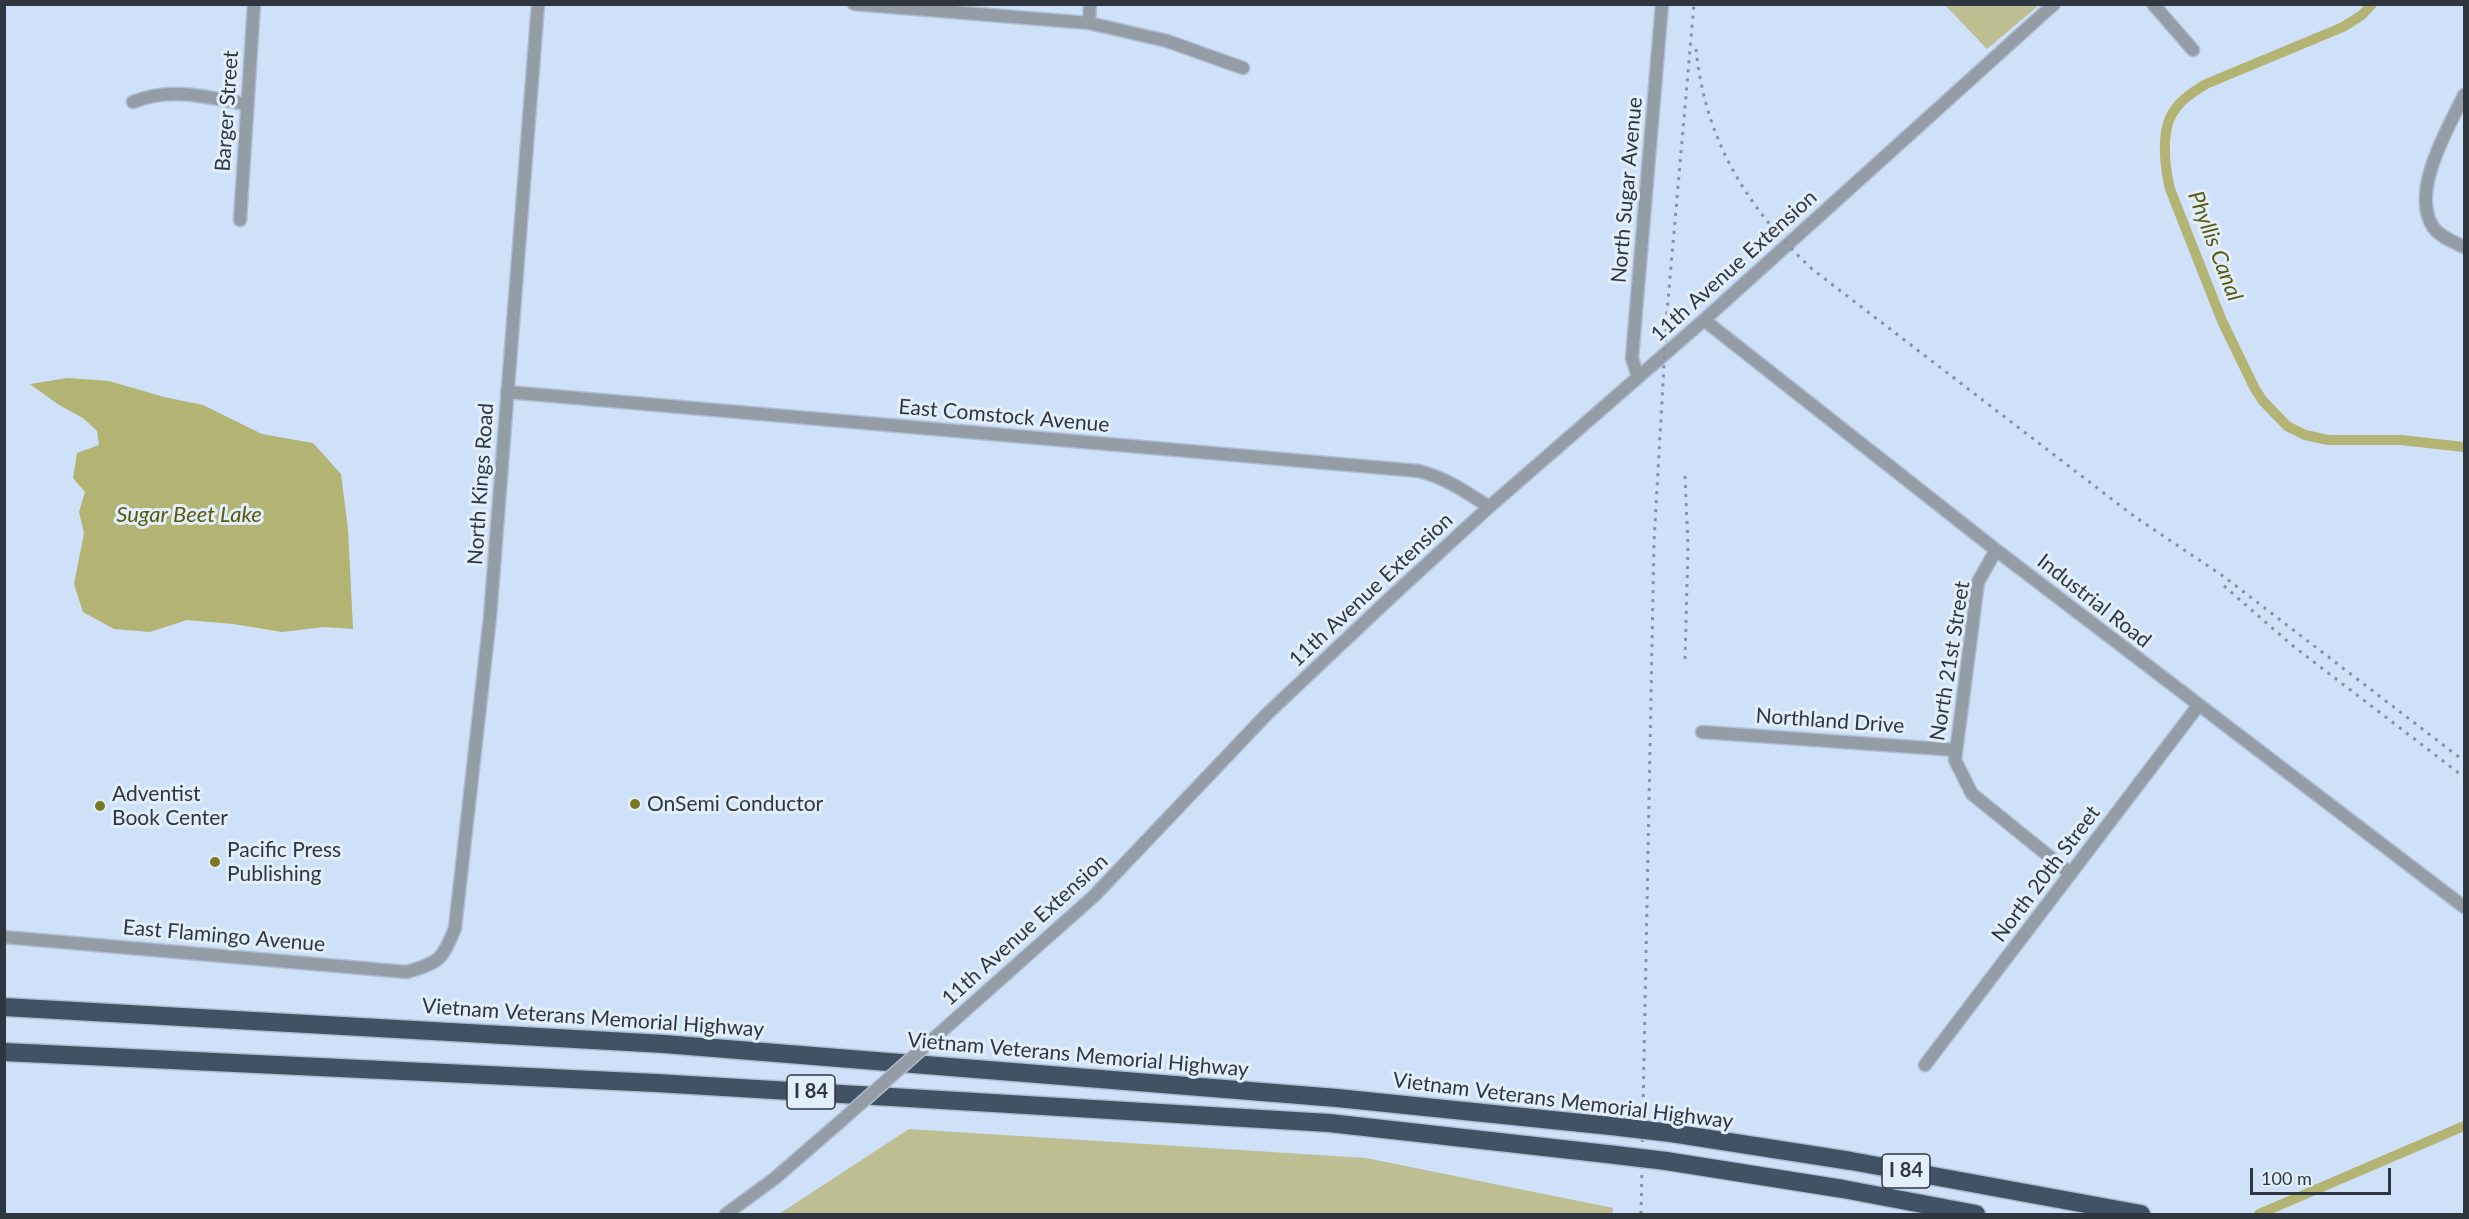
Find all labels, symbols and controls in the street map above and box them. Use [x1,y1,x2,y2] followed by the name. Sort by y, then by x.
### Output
[210,50,244,172] street label: Barger Street
[1606,96,1648,284] street label: North Sugar Avenue
[1646,185,1822,347] street label: 11th Avenue Extension
[2182,187,2248,305] water label: Phyllis Canal
[898,394,1110,438] street label: East Comstock Avenue
[463,402,499,566] street label: North Kings Road
[116,502,262,528] water label: Sugar Beet Lake
[1284,508,1458,672] street label: 11th Avenue Extension
[2032,549,2156,653] street label: Industrial Road
[1925,579,1975,743] street label: North 21st Street
[1755,703,1905,739] street label: Northland Drive
[112,781,228,831] place label: Adventist Book Center
[647,791,823,817] place label: OnSemi Conductor
[628,797,642,811] marker: OnSemi Conductor
[93,799,107,813] marker: Adventist Book Center
[1987,801,2105,947] street label: North 20th Street
[227,837,341,887] place label: Pacific Press Publishing
[937,849,1113,1011] street label: 11th Avenue Extension
[208,855,222,869] marker: Pacific Press Publishing
[122,915,326,957] street label: East Flamingo Avenue
[421,993,765,1043] street label: Vietnam Veterans Memorial Highway
[906,1028,1250,1082] street label: Vietnam Veterans Memorial Highway
[1391,1068,1735,1134] street label: Vietnam Veterans Memorial Highway
[787,1075,835,1109] road number: I 84
[1882,1154,1930,1188] road number: I 84
[2253,1156,2394,1194] scale bar
[2261,1167,2312,1189] text: 100 m

